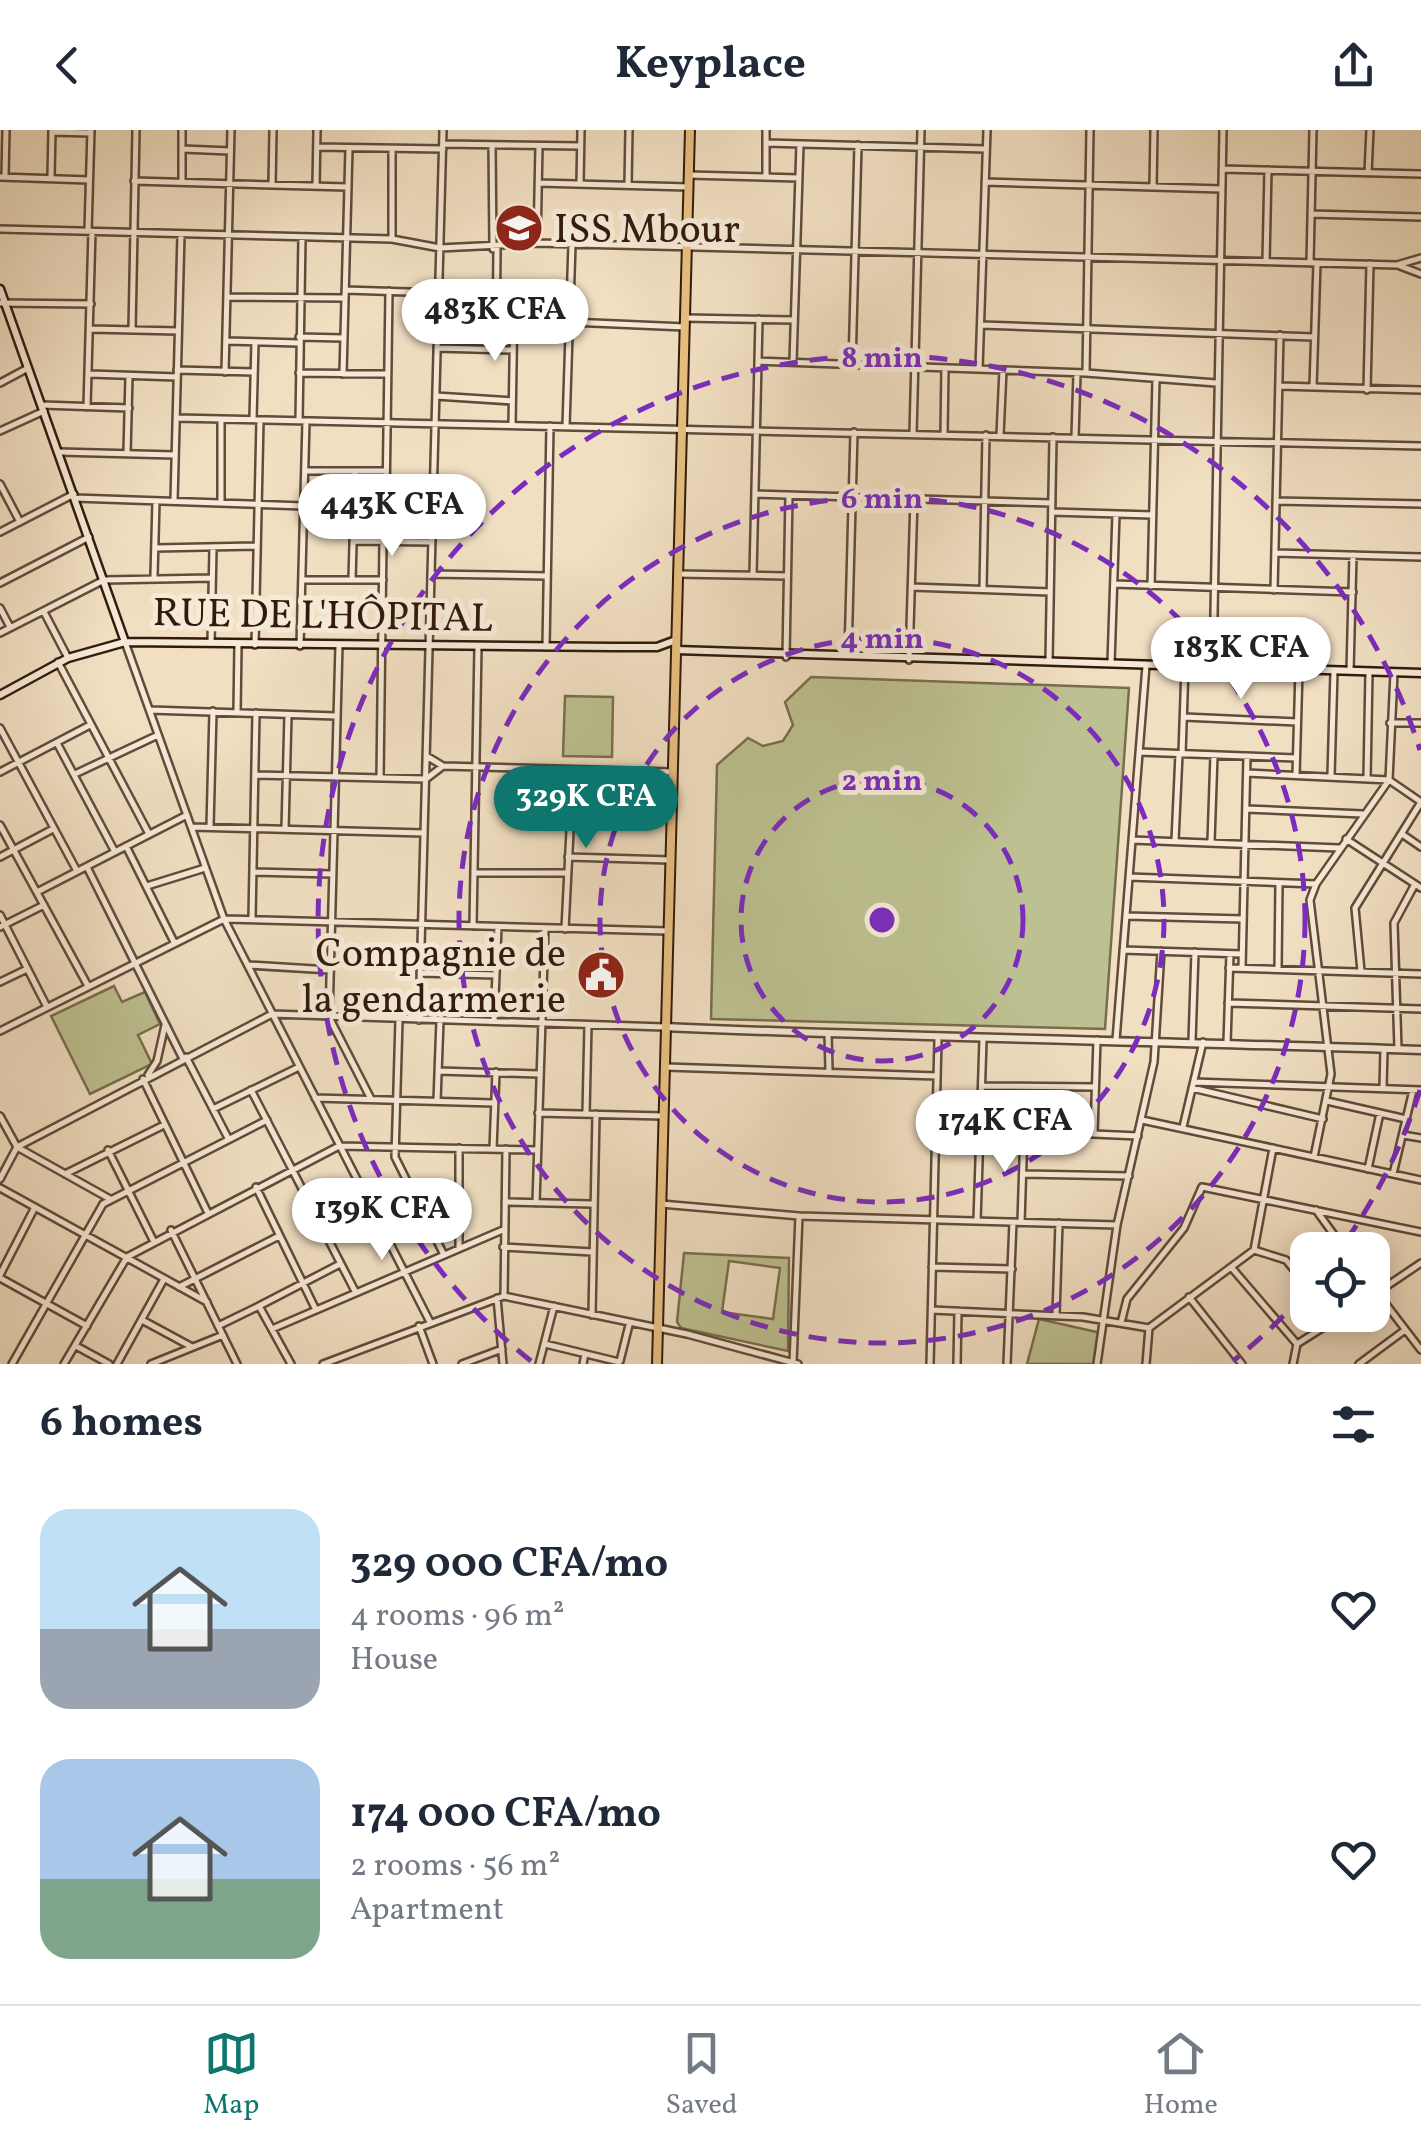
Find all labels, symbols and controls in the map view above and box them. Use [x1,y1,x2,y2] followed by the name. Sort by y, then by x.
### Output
[615,34,806,97] text: Keyplace
[40,38,95,93] icon: back
[1326,38,1381,93] icon: share
[493,202,545,254] school or university icon: ISS Mbour
[554,204,740,260] place label: ISS Mbour
[392,279,598,364] pin: 483K CFA
[424,289,566,333] text: 483K CFA
[841,338,923,380] text: 8 min
[289,474,495,559] pin: 443K CFA
[841,479,923,521] text: 6 min
[320,484,464,528] text: 443K CFA
[152,587,494,649] street label: RUE DE L'HÔPITAL
[1138,617,1344,702] pin: 183K CFA
[840,619,924,661] text: 4 min
[1173,627,1309,671] text: 183K CFA
[842,761,922,803] text: 2 min
[483,766,689,851] pin: 329K CFA
[516,776,656,820] text: 329K CFA
[864,902,900,938] centre of rings
[301,928,566,1030] place label: Compagnie de la gendarmerie
[575,949,627,1001] public building icon: Compagnie de la gendarmerie
[902,1090,1108,1175] pin: 174K CFA
[938,1100,1072,1144] text: 174K CFA
[279,1178,485,1263] pin: 139K CFA
[314,1188,450,1232] text: 139K CFA
[1290,1232,1390,1332] map controls
[1290,1232,1390,1332] button: locate
[40,1395,203,1454] text: 6 homes
[1326,1397,1381,1452] icon: filters
[350,1536,668,1595] text: 329 000 CFA/mo
[120,1549,240,1669] icon: home
[1326,1582,1381,1637] icon: heart
[350,1595,565,1639] text: 4 rooms · 96 m²
[350,1639,438,1683] text: House
[350,1786,661,1845] text: 174 000 CFA/mo
[120,1799,240,1919] icon: home
[1326,1832,1381,1887] icon: heart
[350,1845,560,1889] text: 2 rooms · 56 m²
[350,1889,504,1933] text: Apartment
[203,2026,259,2125] tab: Map
[665,2026,738,2125] tab: Saved
[1144,2026,1218,2125] tab: Home

